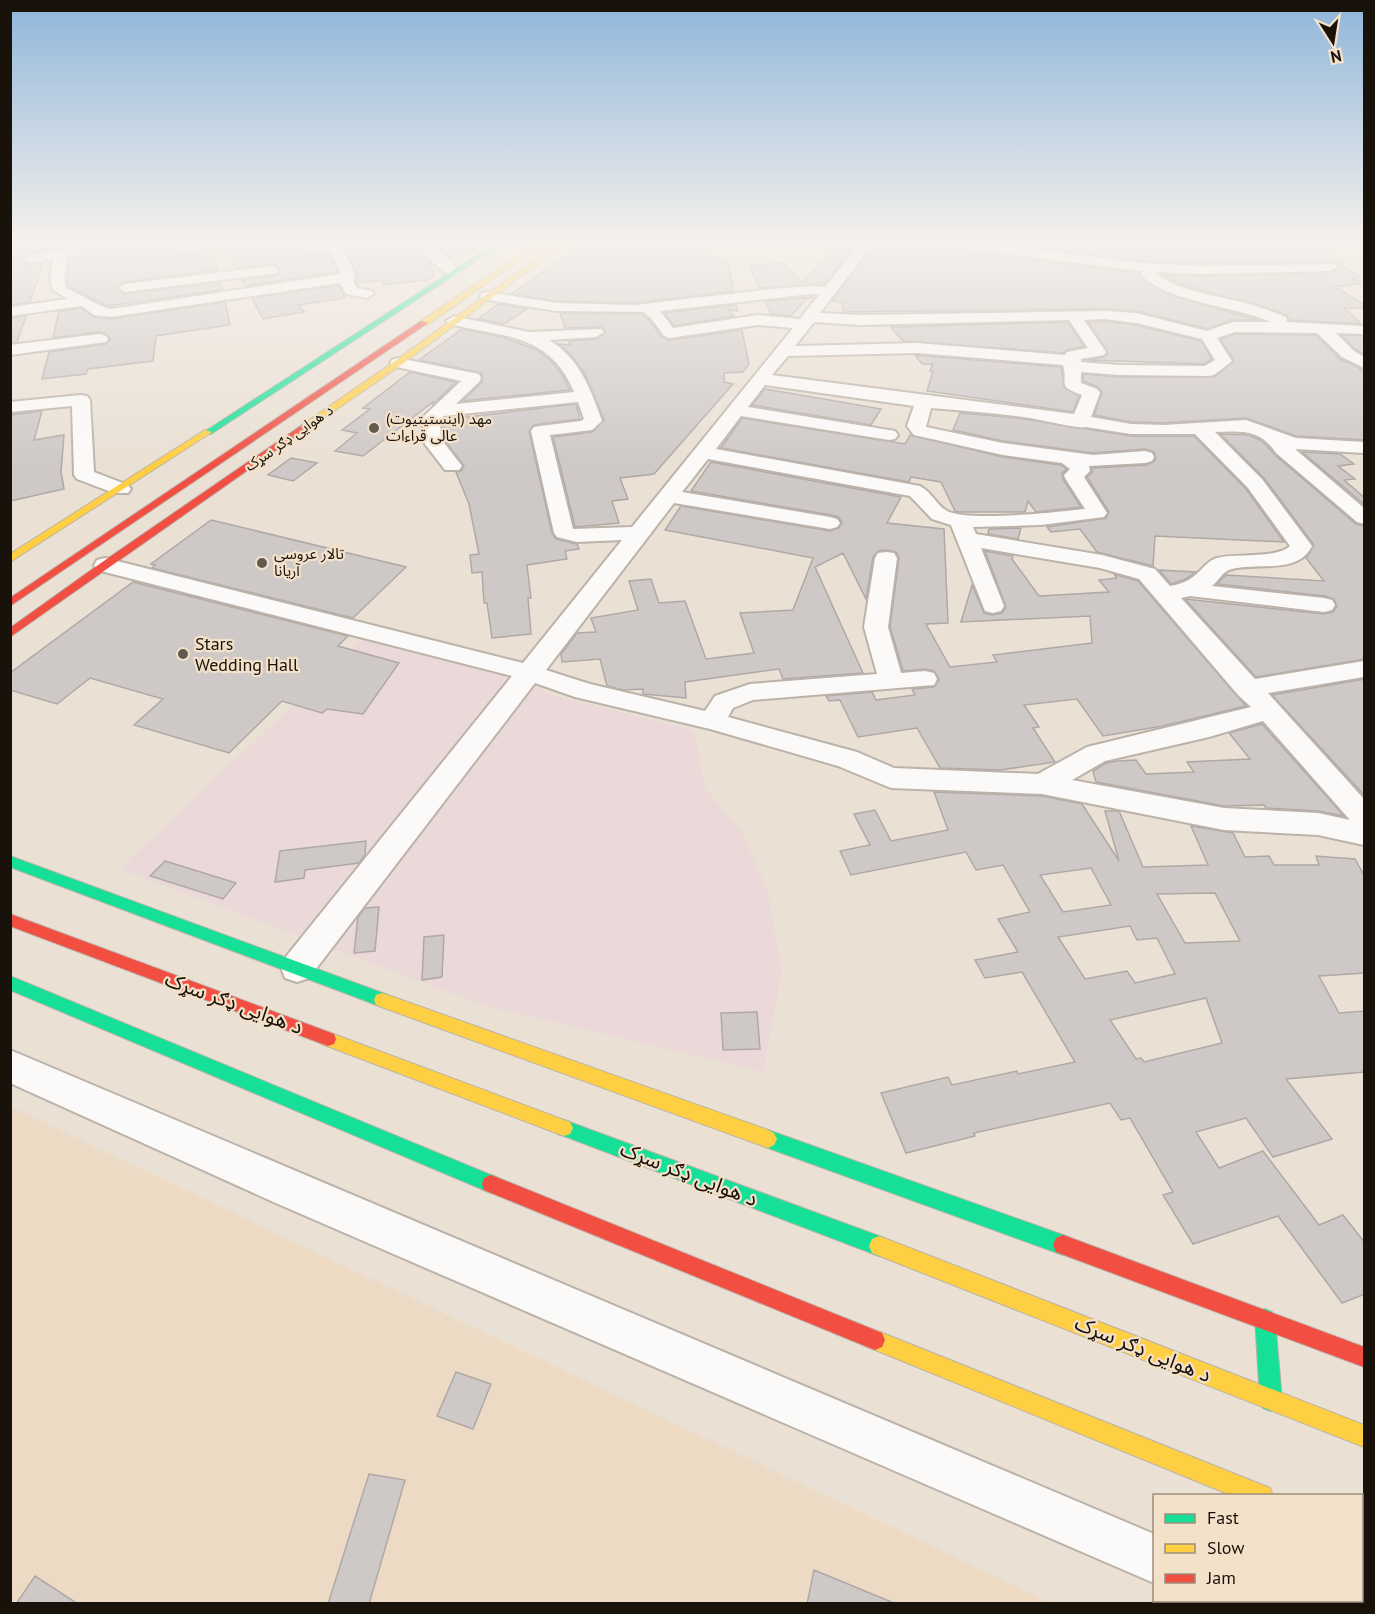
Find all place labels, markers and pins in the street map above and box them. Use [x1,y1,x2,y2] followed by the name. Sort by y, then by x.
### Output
[386,409,492,445] place label: مهد (اینستیتیوت) عالی قراءات
[367,421,381,435] marker: مهد (اینستیتیوت) عالی قراءات
[274,544,344,580] place label: تالار عروسی آریانا
[255,556,269,570] marker: تالار عروسی آریانا
[195,632,299,676] place label: Stars Wedding Hall
[176,647,190,661] marker: Stars Wedding Hall

